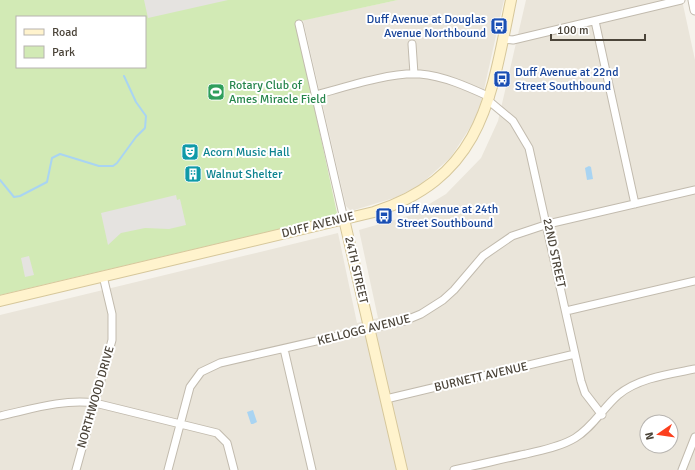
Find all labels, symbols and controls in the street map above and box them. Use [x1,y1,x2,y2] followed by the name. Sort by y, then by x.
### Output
[367,12,486,41] place label: Duff Avenue at Douglas Avenue Northbound
[16,16,146,68] legend
[489,16,509,36] bus stop icon: Duff Avenue at Douglas Avenue Northbound
[551,16,645,42] scale bar
[557,23,589,38] text: 100 m
[52,25,78,40] text: Road
[52,45,75,60] text: Park
[515,65,619,94] place label: Duff Avenue at 22nd Street Southbound
[492,69,512,89] bus stop icon: Duff Avenue at 22nd Street Southbound
[229,78,326,107] place label: Rotary Club of Ames Miracle Field
[206,82,226,102] sports icon: Rotary Club of Ames Miracle Field
[180,142,200,162] theatre icon: Acorn Music Hall
[203,145,290,160] place label: Acorn Music Hall
[183,164,203,184] building icon: Walnut Shelter
[206,167,283,182] place label: Walnut Shelter
[397,202,498,231] place label: Duff Avenue at 24th Street Southbound
[374,206,394,226] bus stop icon: Duff Avenue at 24th Street Southbound
[280,209,356,241] street label: DUFF AVENUE
[539,217,569,289] street label: 22ND STREET
[341,235,371,305] street label: 24TH STREET
[316,311,412,349] street label: KELLOGG AVENUE
[74,344,118,450] street label: NORTHWOOD DRIVE
[433,359,529,395] street label: BURNETT AVENUE
[639,414,679,454] north arrow
[643,431,657,441] text: N

